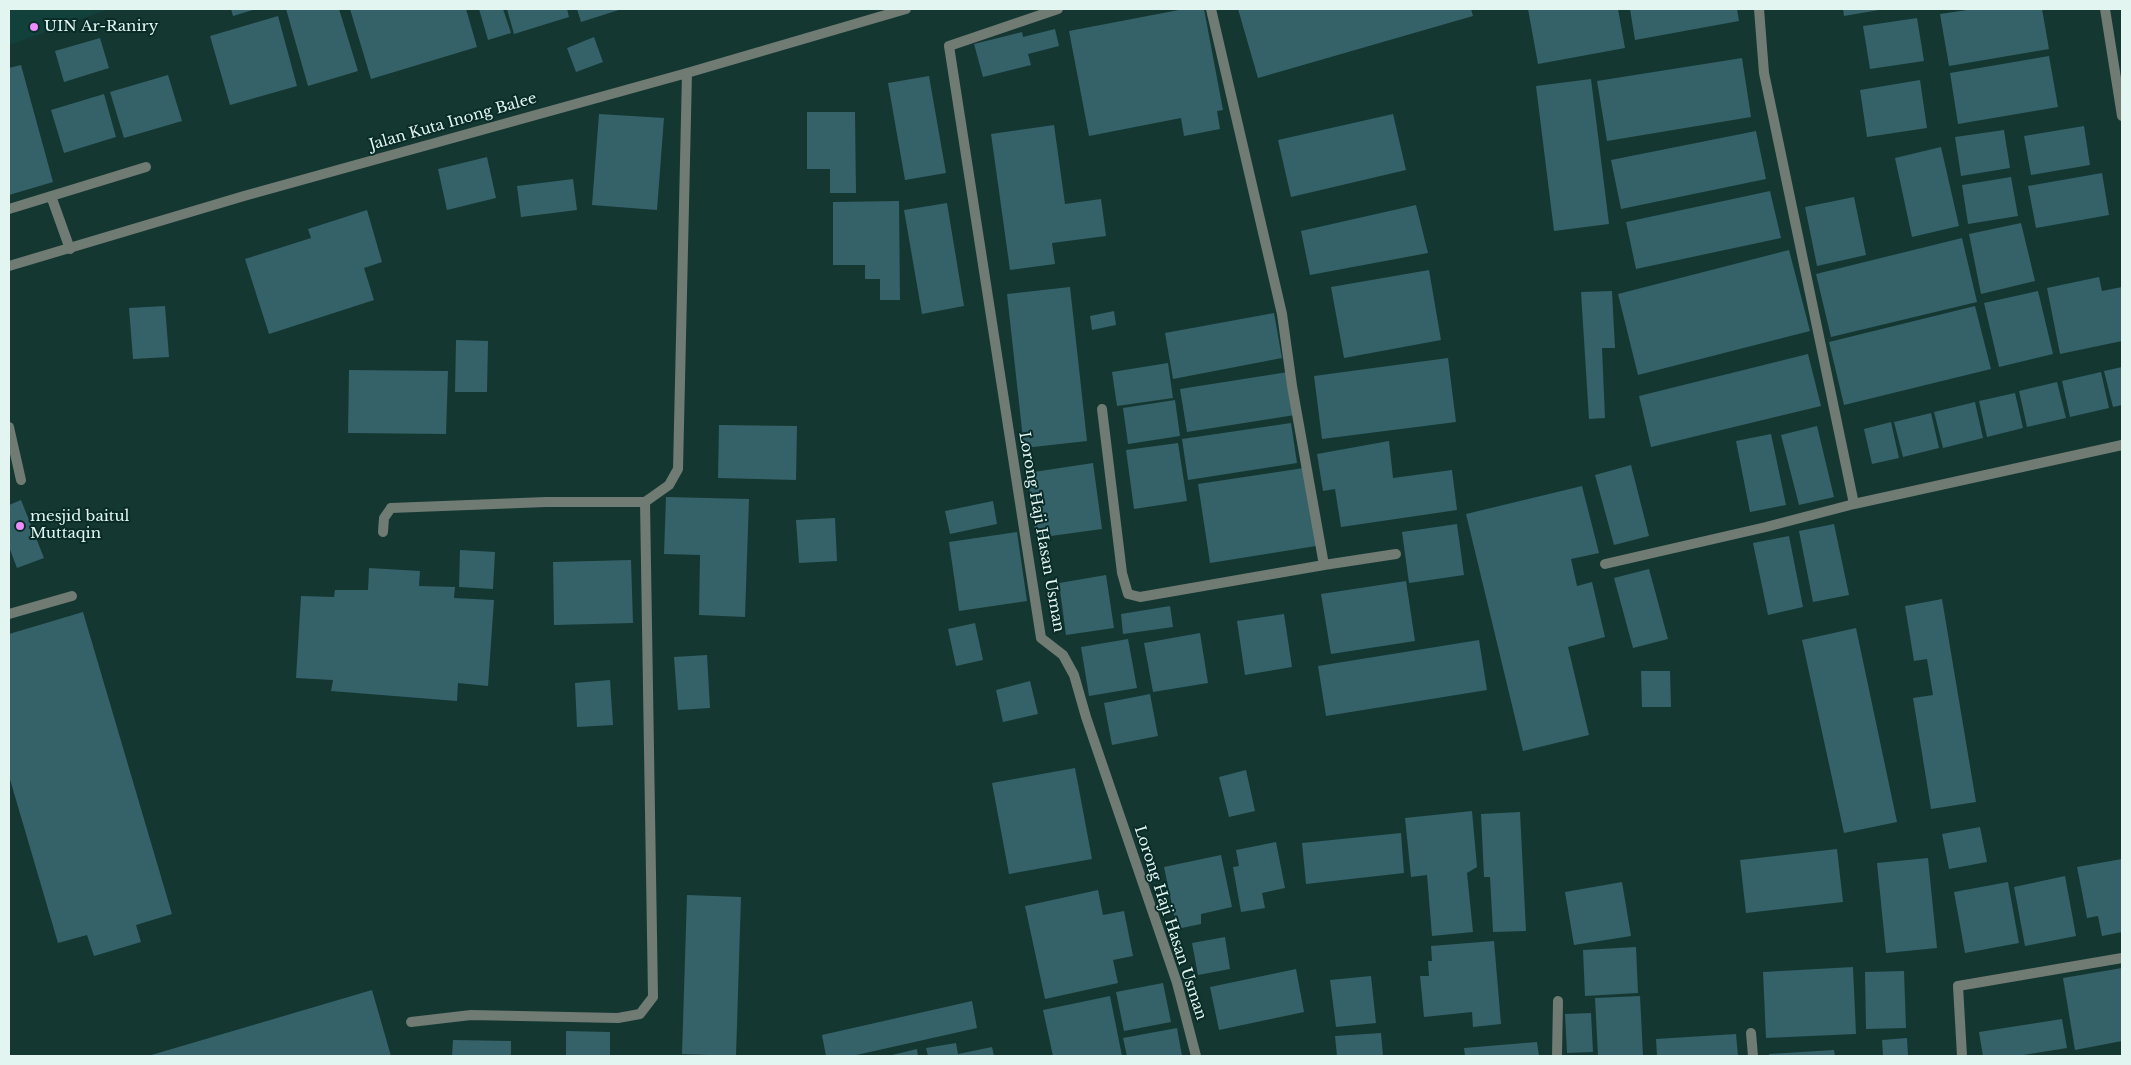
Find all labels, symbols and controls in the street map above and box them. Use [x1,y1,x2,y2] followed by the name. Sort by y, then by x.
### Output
[44,18,158,36] place label: UIN Ar-Raniry
[28,21,40,33] marker: UIN Ar-Raniry
[367,89,539,155] street label: Jalan Kuta Inong Balee
[1014,430,1068,634] street label: Lorong Haji Hasan Usman
[30,508,129,543] place label: mesjid baitul Muttaqin
[14,520,26,532] marker: mesjid baitul Muttaqin
[1130,824,1210,1022] street label: Lorong Haji Hasan Usman

